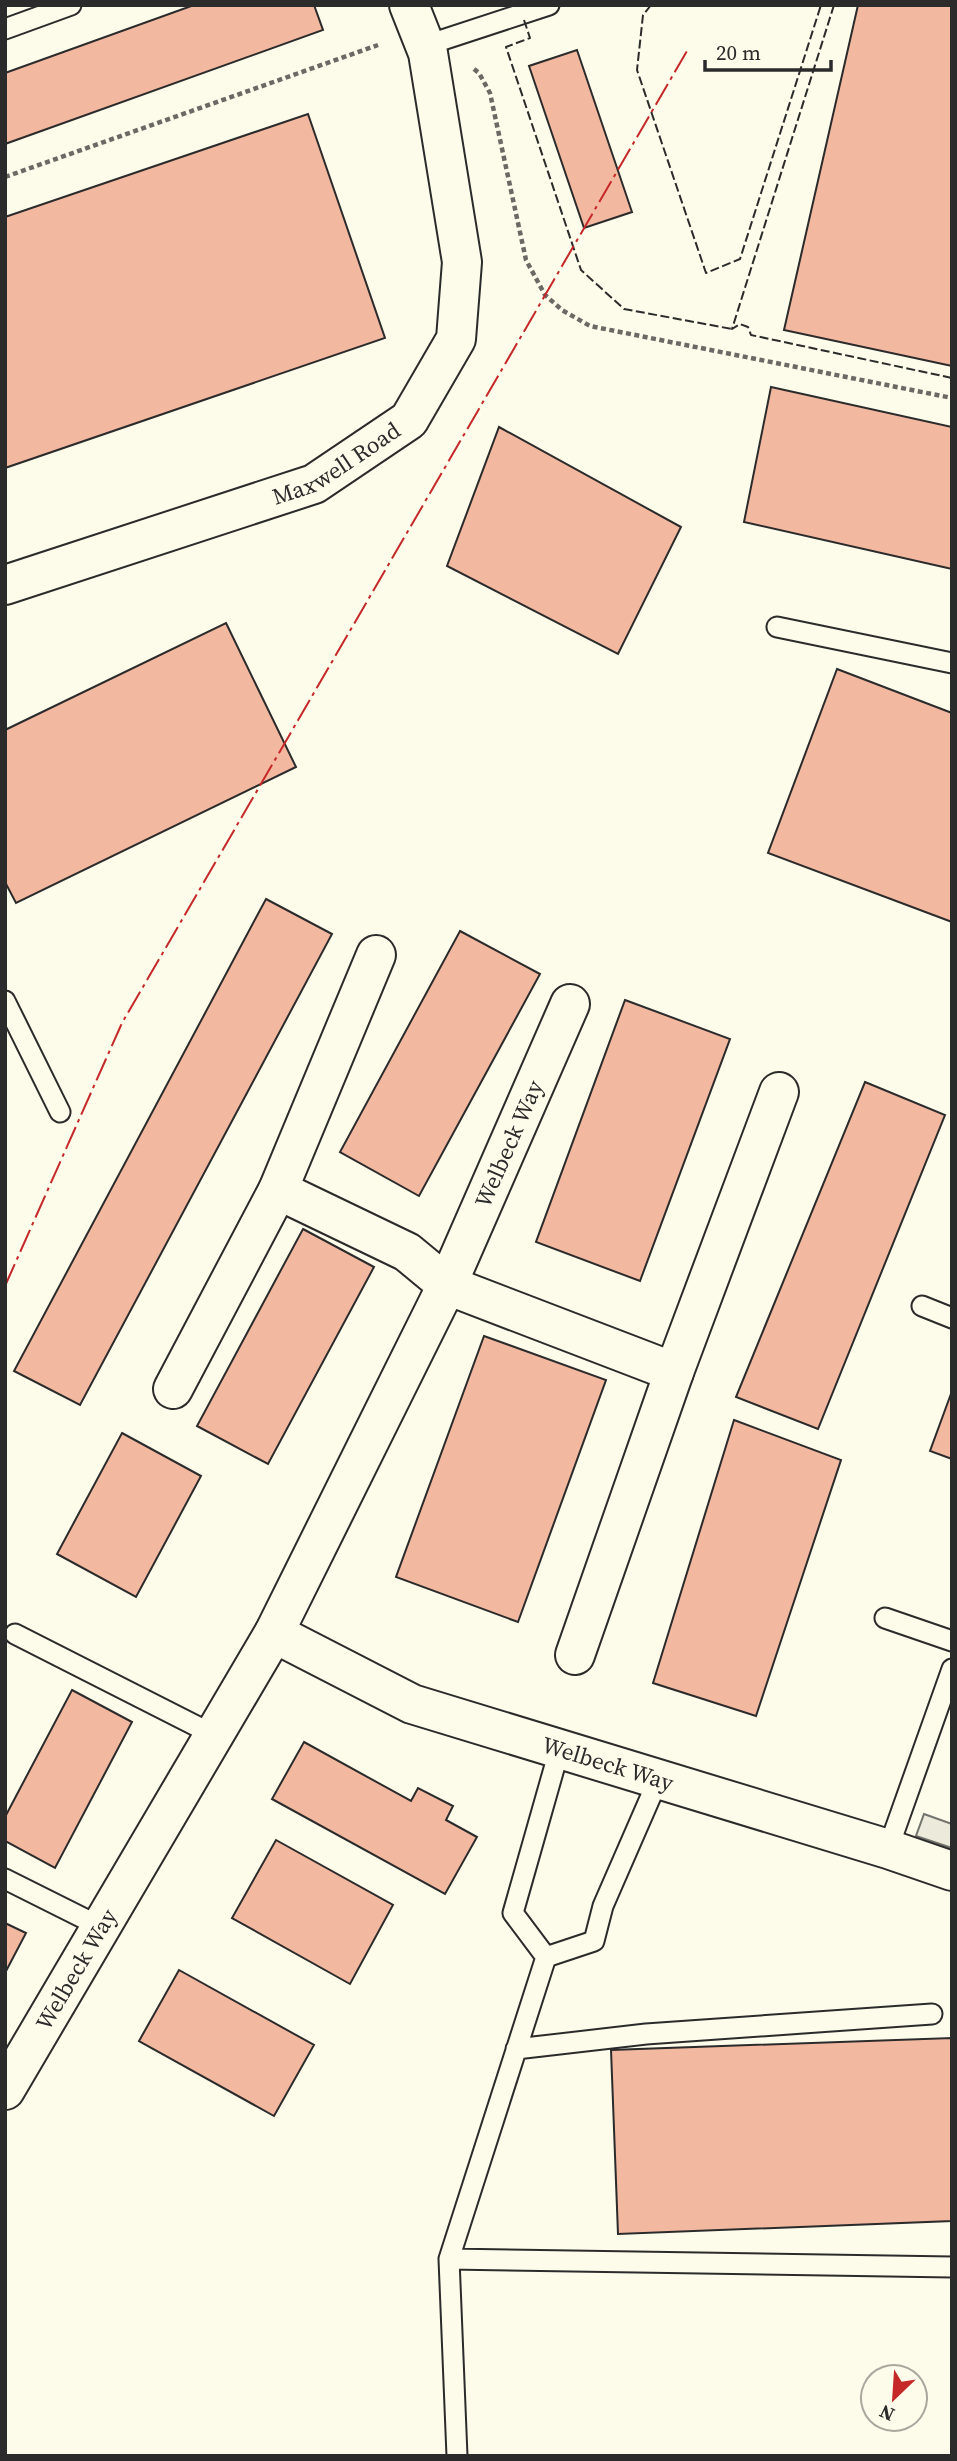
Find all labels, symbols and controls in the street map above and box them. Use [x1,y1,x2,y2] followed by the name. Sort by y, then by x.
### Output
[705,28,831,72] scale bar
[716,38,761,67] text: 20 m
[268,414,407,513] street label: Maxwell Road
[467,1075,551,1213] street label: Welbeck Way
[538,1729,678,1799] street label: Welbeck Way
[28,1902,124,2036] street label: Welbeck Way
[859,2363,929,2433] north arrow
[875,2399,899,2428] text: N

